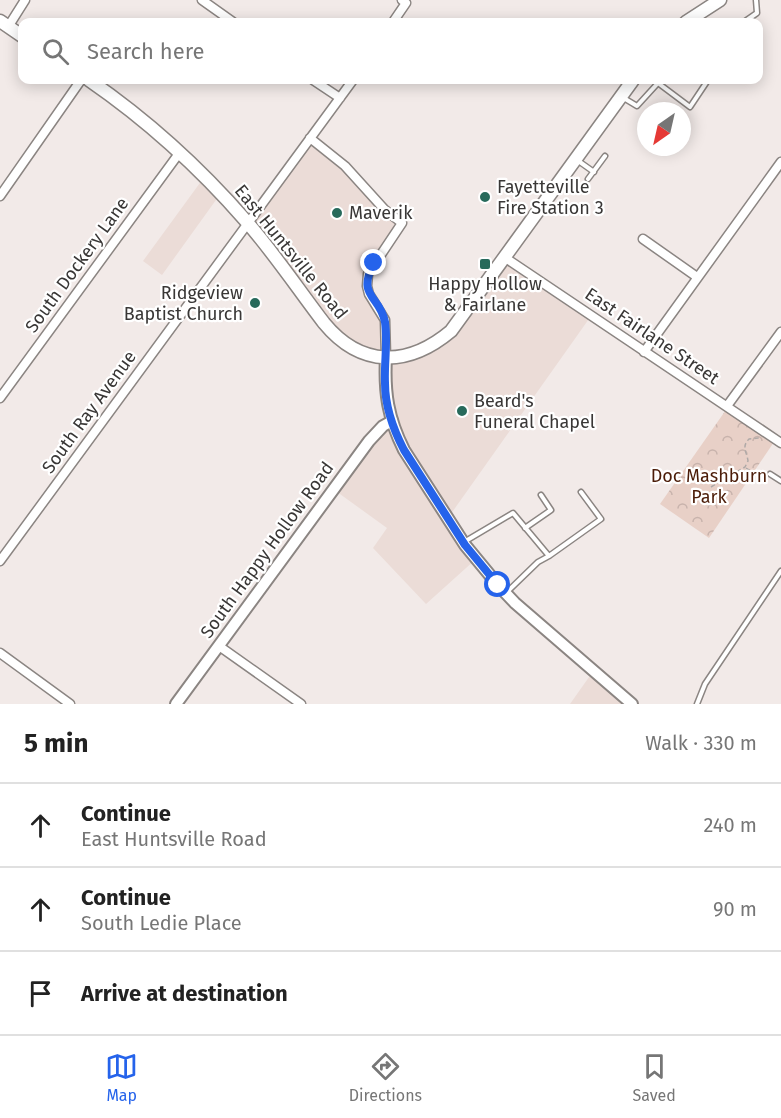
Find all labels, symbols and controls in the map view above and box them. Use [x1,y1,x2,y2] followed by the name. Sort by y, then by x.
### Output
[18,18,763,84] search box
[39,35,72,68] icon: search
[87,38,205,65] text: Search here
[637,102,691,156] north arrow
[497,176,604,219] place label: Fayetteville Fire Station 3
[230,180,352,324] street label: East Huntsville Road
[478,190,492,204] marker: Fayetteville Fire Station 3
[21,193,133,337] street label: South Dockery Lane
[349,202,413,224] place label: Maverik
[330,206,344,220] marker: Maverik
[360,249,386,275] route end
[478,257,492,271] marker: Happy Hollow & Fairlane
[428,273,542,316] place label: Happy Hollow & Fairlane
[124,282,243,325] place label: Ridgeview Baptist Church
[581,283,724,389] street label: East Fairlane Street
[248,296,262,310] marker: Ridgeview Baptist Church
[37,346,141,478] street label: South Ray Avenue
[474,390,595,433] place label: Beard's Funeral Chapel
[455,404,469,418] marker: Beard's Funeral Chapel
[196,458,338,642] street label: South Happy Hollow Road
[651,465,767,508] park label: Doc Mashburn Park
[484,571,510,597] route start
[24,728,88,759] text: 5 min
[645,731,757,755] text: Walk · 330 m
[81,800,171,827] text: Continue
[24,809,57,842] icon: ahead
[703,813,757,837] text: 240 m
[81,827,267,851] text: East Huntsville Road
[81,884,171,911] text: Continue
[24,893,57,926] icon: ahead
[713,897,757,921] text: 90 m
[81,911,242,935] text: South Ledie Place
[24,977,57,1010] icon: arrive
[81,980,288,1007] text: Arrive at destination
[105,1050,138,1105] tab: Map
[349,1050,422,1105] tab: Directions
[632,1050,676,1105] tab: Saved

